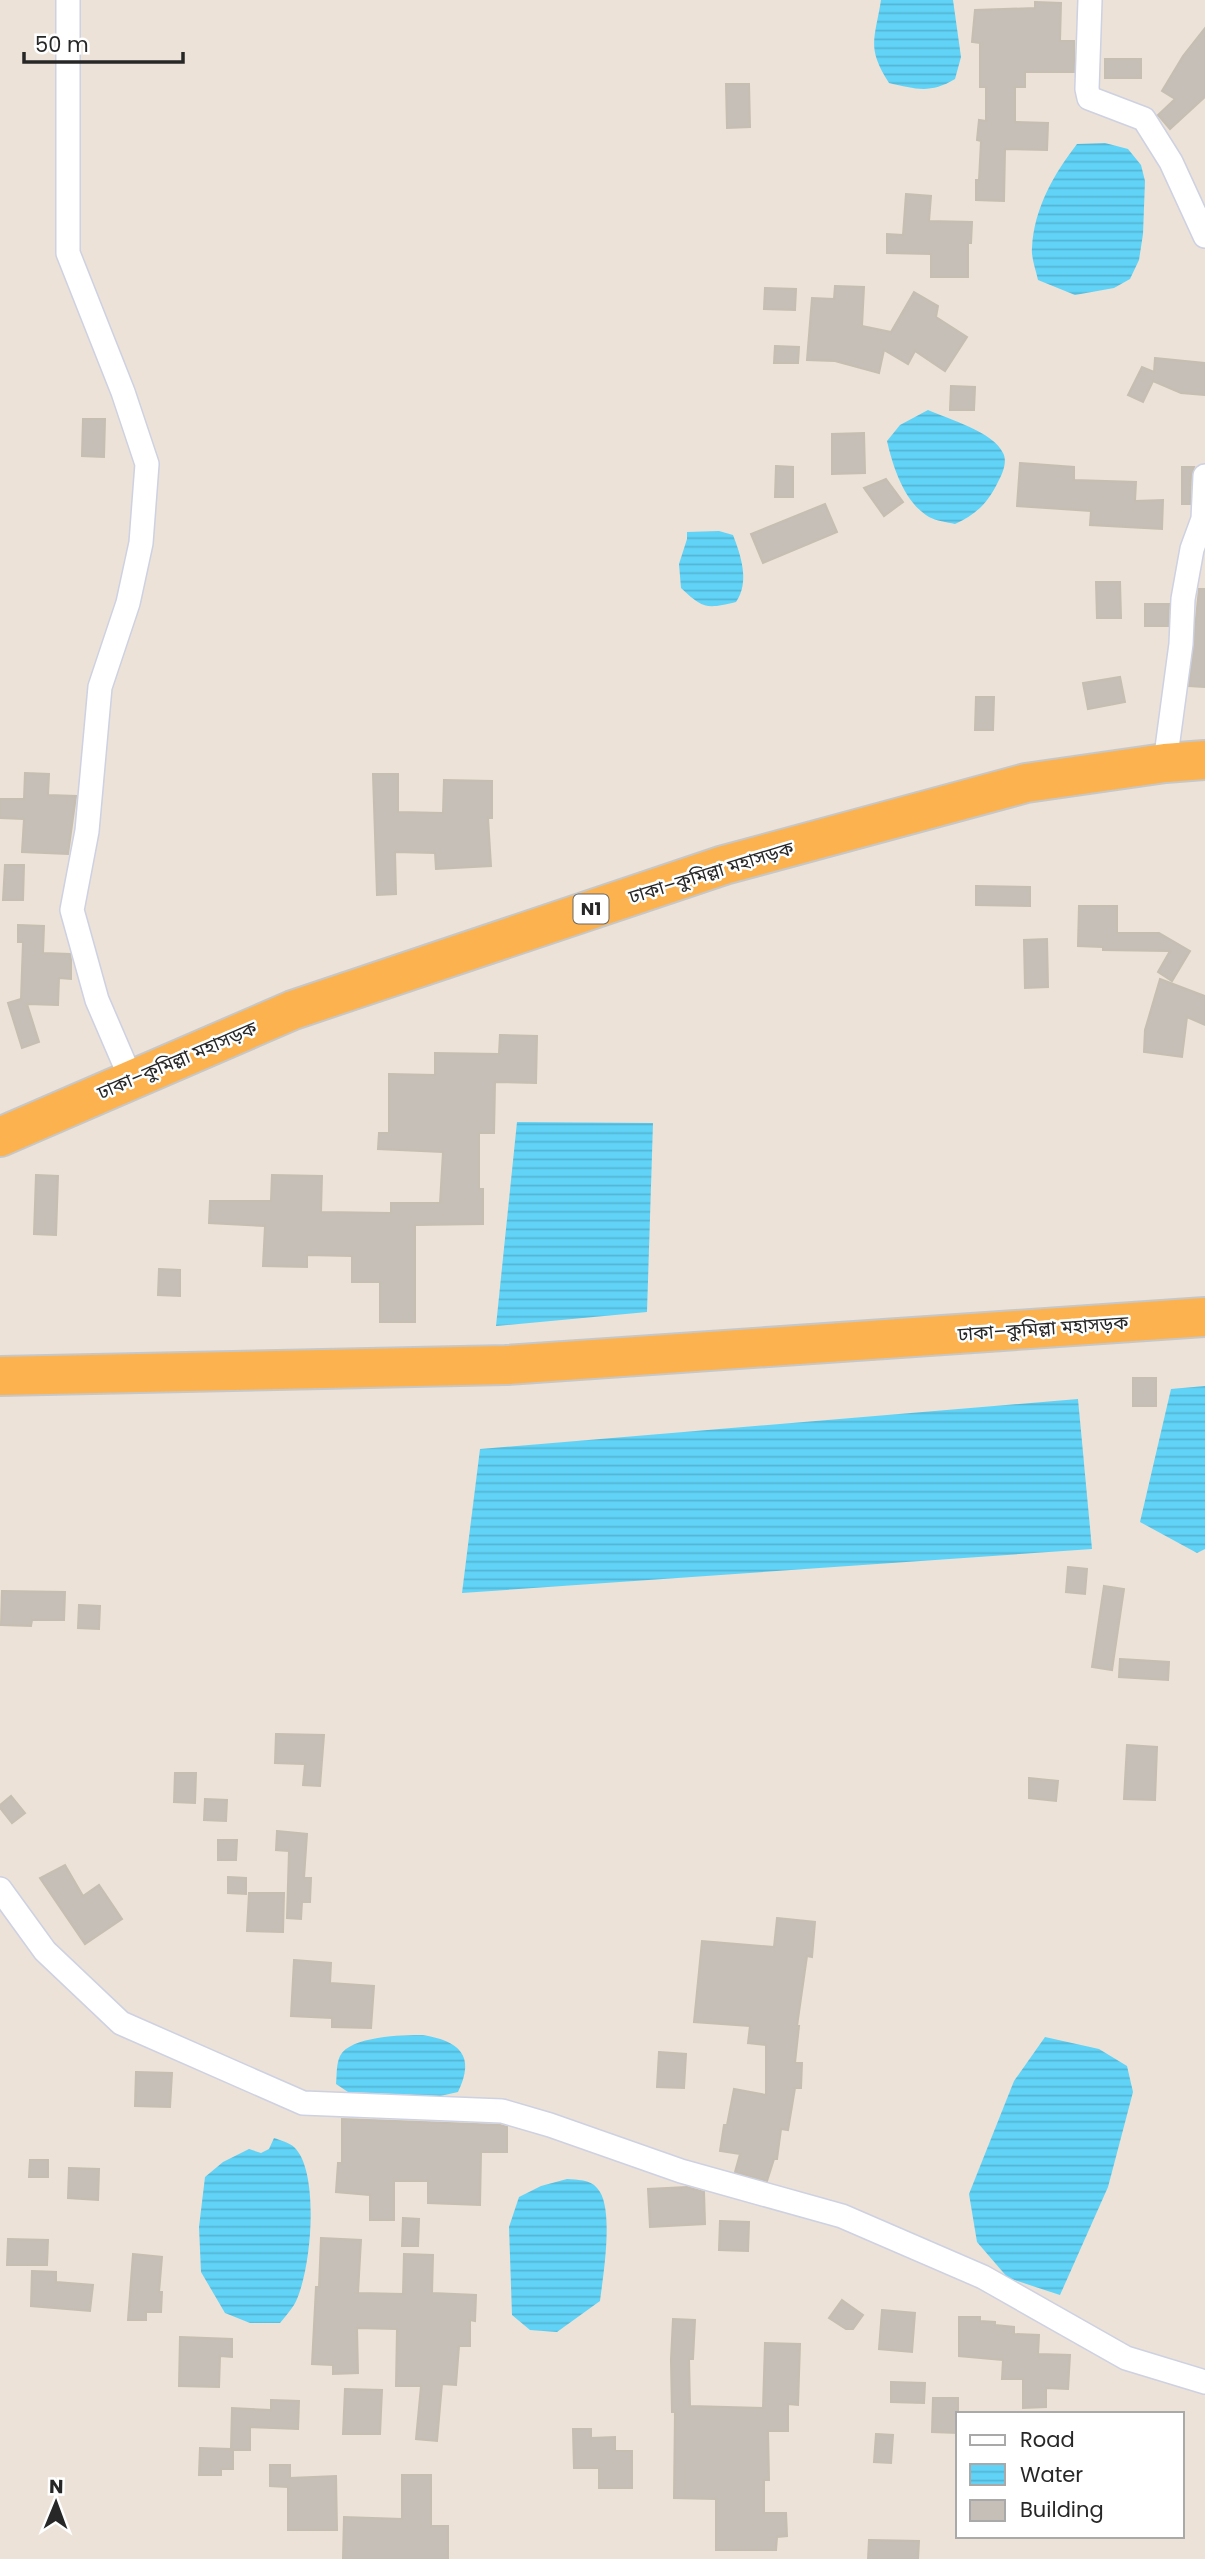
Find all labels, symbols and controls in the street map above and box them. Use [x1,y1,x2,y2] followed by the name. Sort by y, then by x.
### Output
[24,21,184,65] scale bar
[35,30,89,59] text: 50 m
[624,834,797,911] street label: ঢাকা–কুমিল্লা মহাসড়ক
[574,894,608,924] road number: N1
[92,1014,262,1107] street label: ঢাকা–কুমিল্লা মহাসড়ক
[956,1309,1130,1348] street label: ঢাকা–কুমিল্লা মহাসড়ক
[956,2412,1184,2538] legend
[1020,2425,1075,2454] text: Road
[1020,2460,1083,2489] text: Water
[21,2468,91,2538] north arrow
[49,2473,64,2500] text: N
[1020,2495,1104,2524] text: Building

